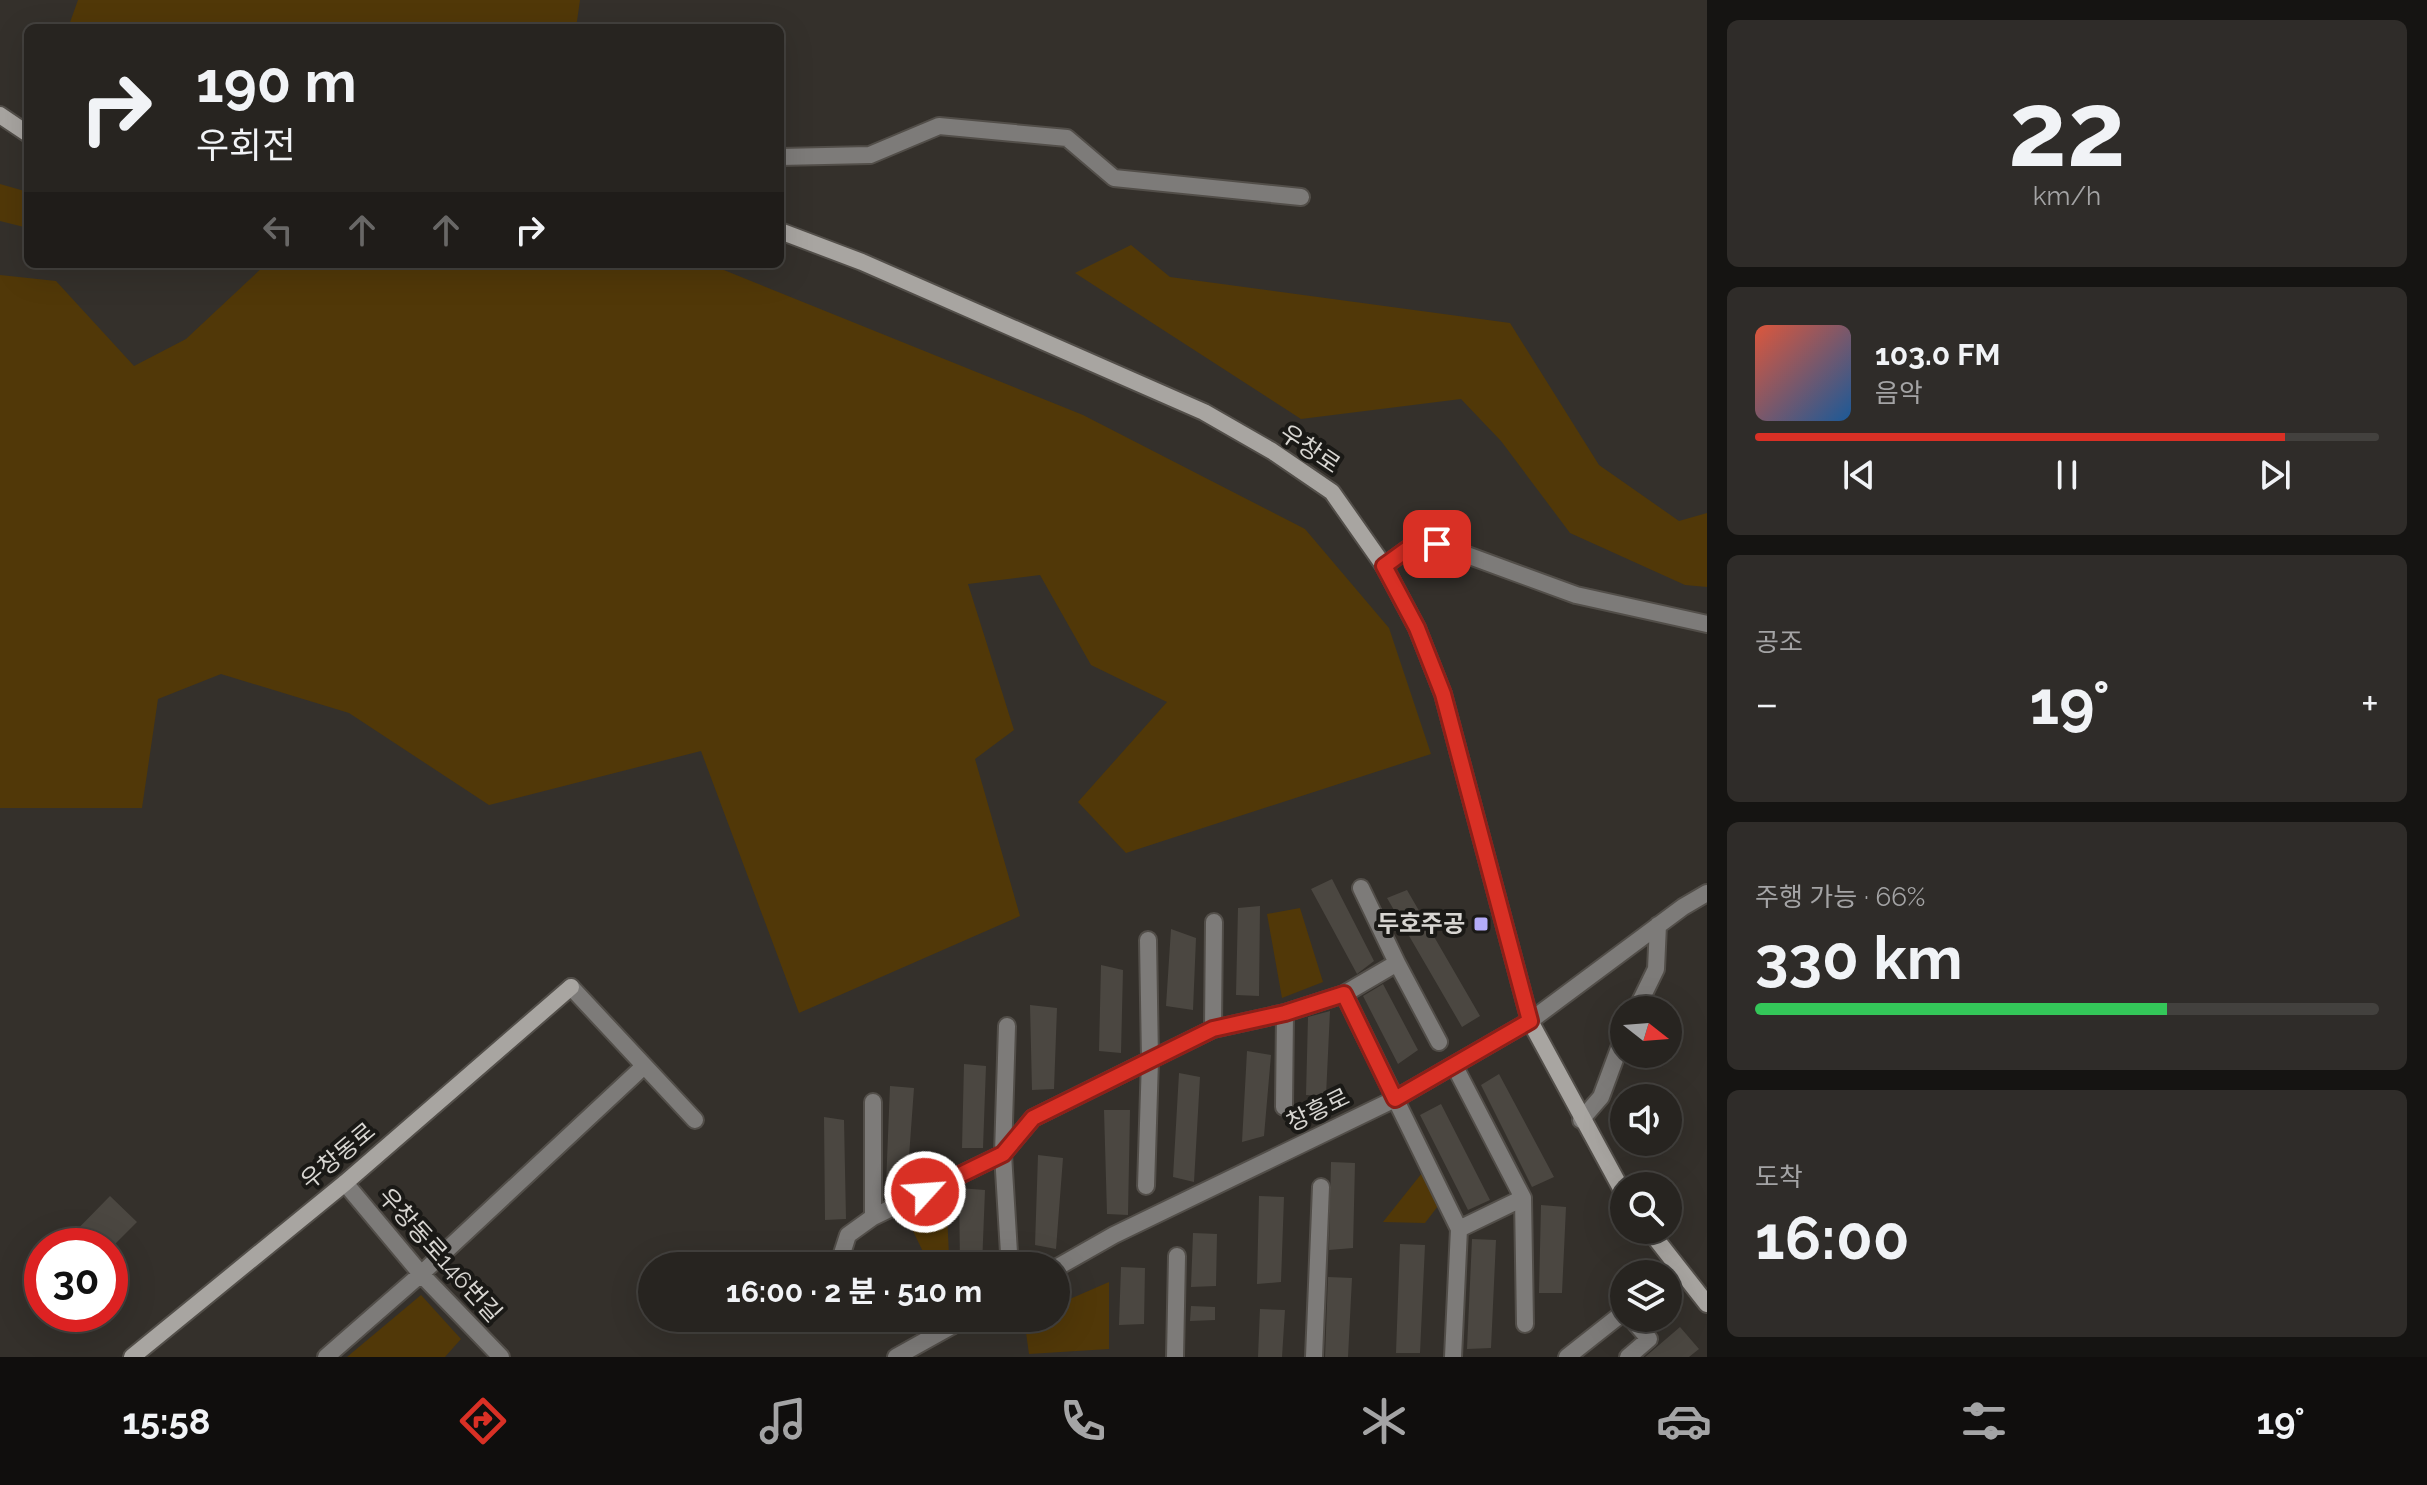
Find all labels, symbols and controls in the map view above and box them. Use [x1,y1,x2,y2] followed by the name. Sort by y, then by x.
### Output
[196,49,357,115] text: 190 m
[64,56,168,160] icon: right
[2008,68,2126,190] text: 22
[196,124,295,166] text: 우회전
[2033,181,2101,211] text: km/h
[256,208,300,252] icon: left
[340,208,384,252] icon: ahead
[424,208,468,252] icon: ahead
[508,208,552,252] icon: right
[1875,337,2001,372] text: 103.0 FM
[1875,378,1923,408] text: 음악
[1275,418,1346,479] street label: 우창로
[1837,453,1881,497] icon: previous
[2045,453,2089,497] icon: pause
[2253,453,2297,497] icon: next
[1403,510,1471,578] pin
[1415,522,1459,566] icon: arrive
[1755,627,1803,657] text: 공조
[2030,668,2110,738] text: 19°
[1755,678,1779,729] text: −
[2361,678,2379,729] text: +
[1755,882,1925,912] text: 주행 가능 · 66%
[1377,909,1465,938] place label: 두호주공
[1472,915,1490,933] marker: 두호주공
[1755,923,1963,993] text: 330 km
[1610,996,1682,1068] north arrow
[1610,996,1682,1332] map controls
[1282,1082,1354,1137] street label: 창흥로
[1610,1084,1682,1156] button: sound
[295,1116,381,1195] street label: 우창동로
[883,1150,967,1234] position arrow
[1755,1162,1803,1192] text: 도착
[1610,1172,1682,1244] button: search
[373,1182,508,1328] street label: 우창동로146번길
[1755,1203,1910,1273] text: 16:00
[24,1228,128,1332] speed limit sign: 30
[1610,1260,1682,1332] button: layers
[726,1274,982,1309] text: 16:00 · 2 분 · 510 m
[455,1393,511,1449] icon: directions
[755,1393,811,1449] icon: music
[1055,1393,1111,1449] icon: phone
[1356,1393,1412,1449] icon: climate
[1656,1393,1712,1449] icon: car
[1956,1393,2012,1449] icon: filters
[122,1400,210,1442] text: 15:58
[2257,1400,2305,1442] text: 19°

